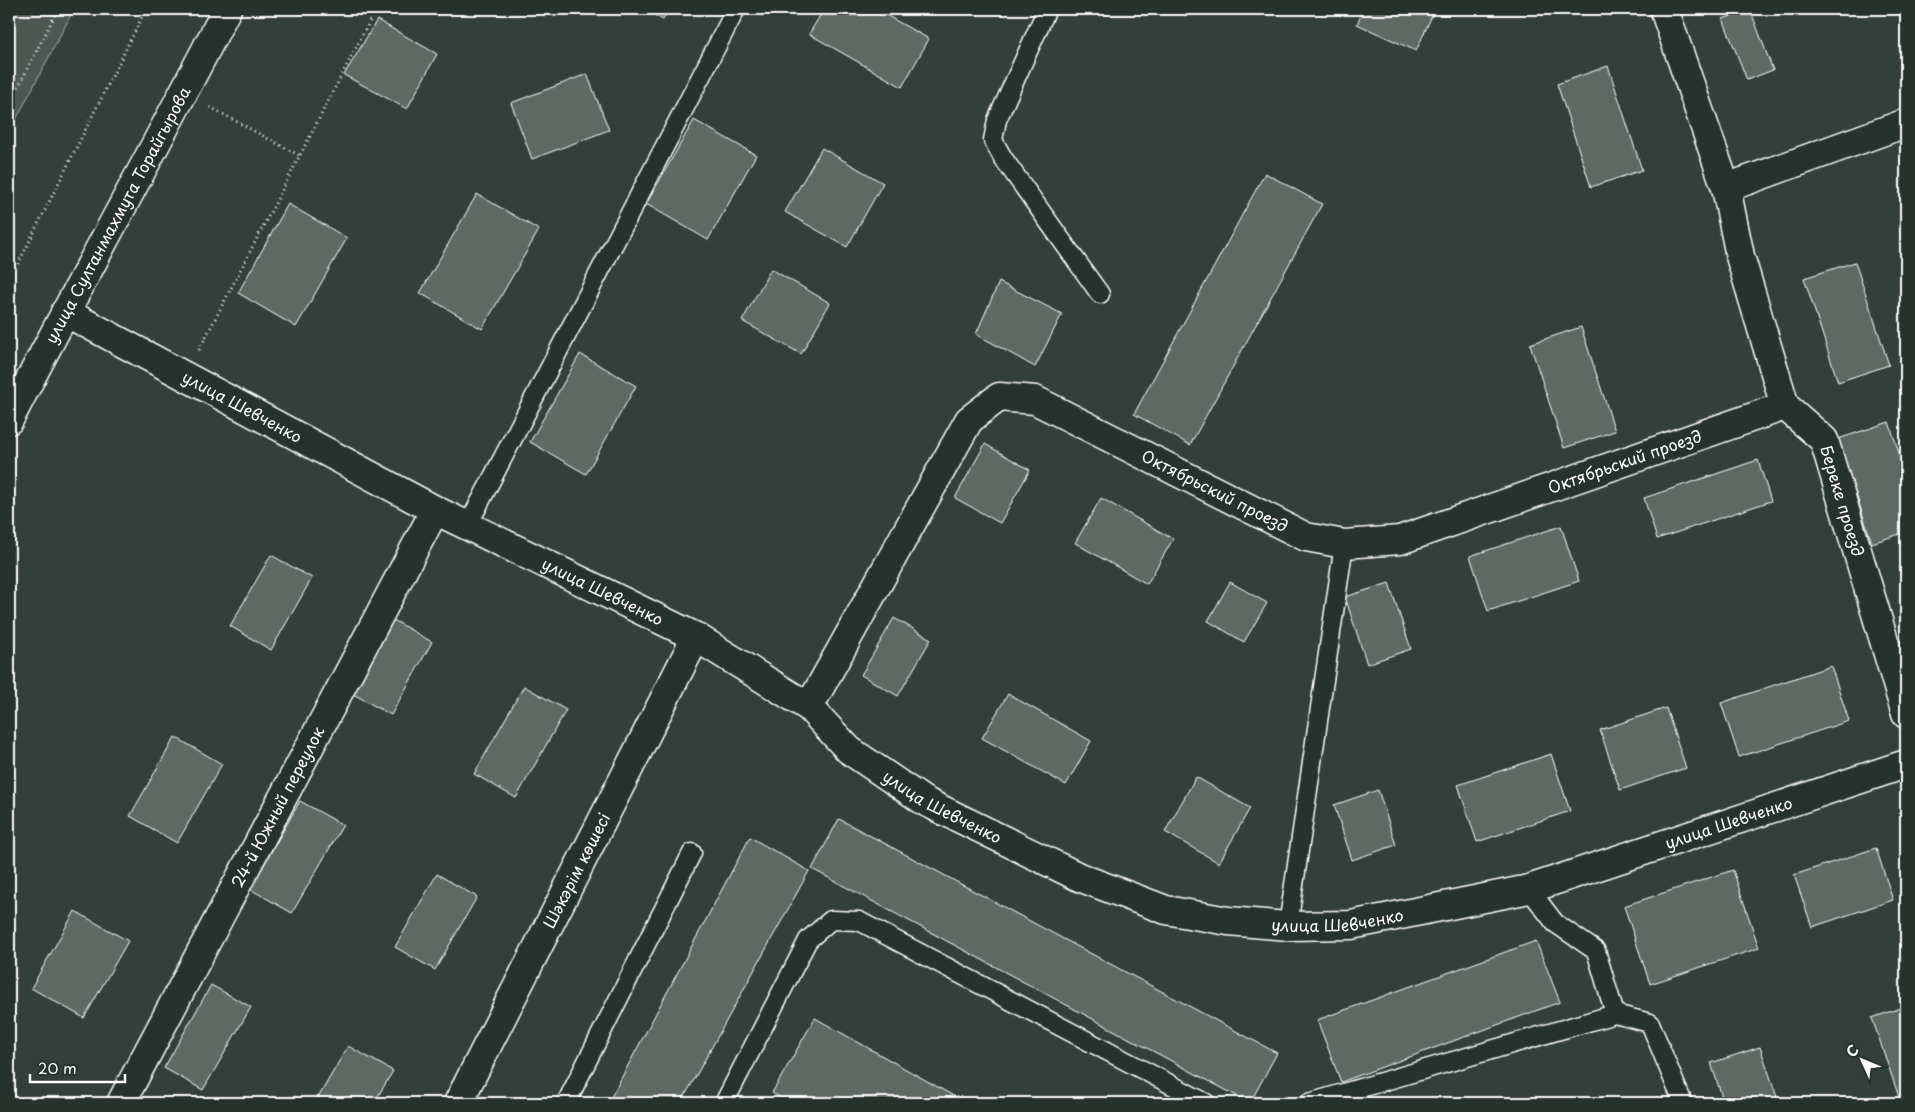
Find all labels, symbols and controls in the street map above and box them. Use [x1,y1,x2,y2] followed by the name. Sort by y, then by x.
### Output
[38,82,196,347] street label: улица Султанмахмута Торайгырова
[178,364,307,448] street label: улица Шевченко
[1544,423,1705,499] street label: Октябрьский проезд
[1815,442,1871,559] street label: Береке проезд
[1138,443,1293,537] street label: Октябрьский проезд
[538,551,668,630] street label: улица Шевченко
[224,721,330,891] street label: 24-й Южный переулок
[878,763,1006,848] street label: улица Шевченко
[1661,790,1795,854] street label: улица Шевченко
[536,808,615,932] street label: Шәкәрім көшесі
[1271,902,1405,937] street label: улица Шевченко
[1838,1034,1888,1084] north arrow
[1841,1040,1863,1062] text: С
[30,1052,125,1084] scale bar
[38,1056,77,1079] text: 20 m

